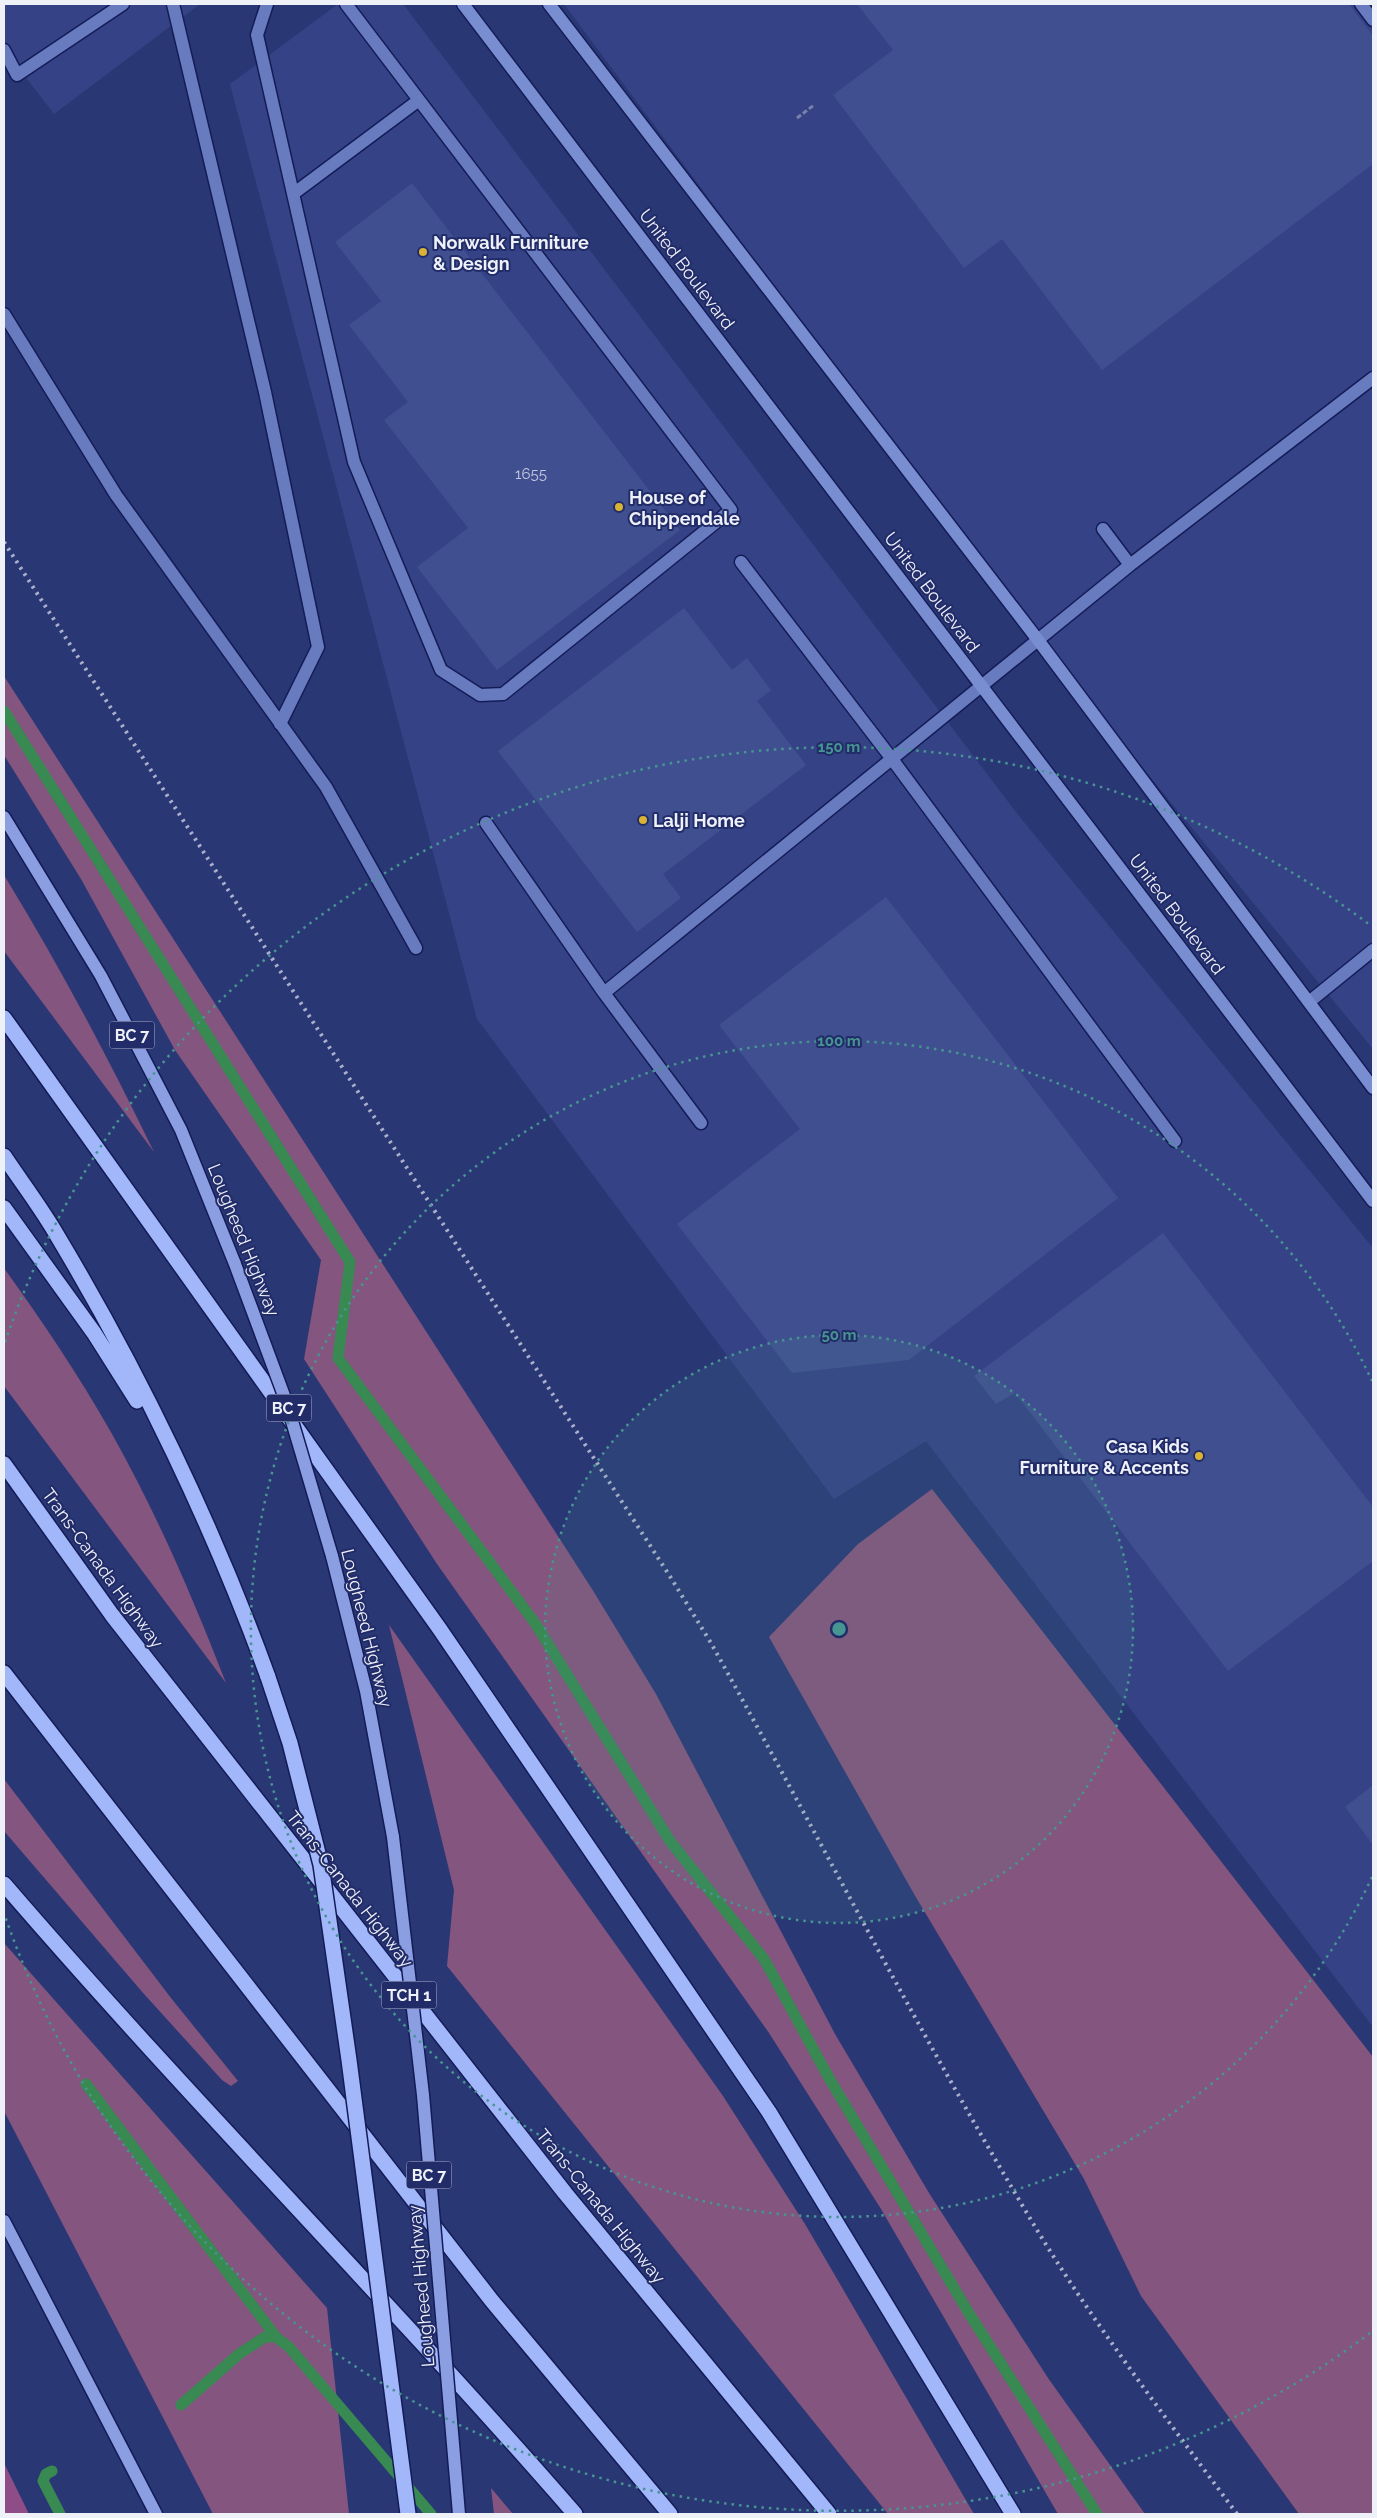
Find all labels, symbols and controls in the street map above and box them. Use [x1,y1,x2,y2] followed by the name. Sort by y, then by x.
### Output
[635,205,739,333] street label: United Boulevard
[433,232,589,274] place label: Norwalk Furniture & Design
[417,246,429,258] marker: Norwalk Furniture & Design
[515,465,547,483] house number: 1655
[629,487,740,529] place label: House of Chippendale
[613,501,625,513] marker: House of Chippendale
[880,528,984,656] street label: United Boulevard
[818,738,860,756] text: 150 m
[653,810,745,831] place label: Lalji Home
[637,814,649,826] marker: Lalji Home
[1125,850,1229,978] street label: United Boulevard
[110,1022,154,1048] road number: BC 7
[817,1032,861,1050] text: 100 m
[204,1161,284,1320] street label: Lougheed Highway
[821,1326,857,1344] text: 50 m
[266,1395,312,1422] road number: BC 7
[1020,1436,1189,1478] place label: Casa Kids Furniture & Accents
[1193,1450,1205,1462] marker: Casa Kids Furniture & Accents
[38,1484,168,1652] street label: Trans-Canada Highway
[337,1547,397,1710] street label: Lougheed Highway
[830,1620,848,1638] centre of rings
[282,1807,418,1972] street label: Trans-Canada Highway
[382,1982,436,2008] road number: TCH 1
[532,2125,670,2288] street label: Trans-Canada Highway
[406,2162,452,2188] road number: BC 7
[403,2204,439,2368] street label: Lougheed Highway

